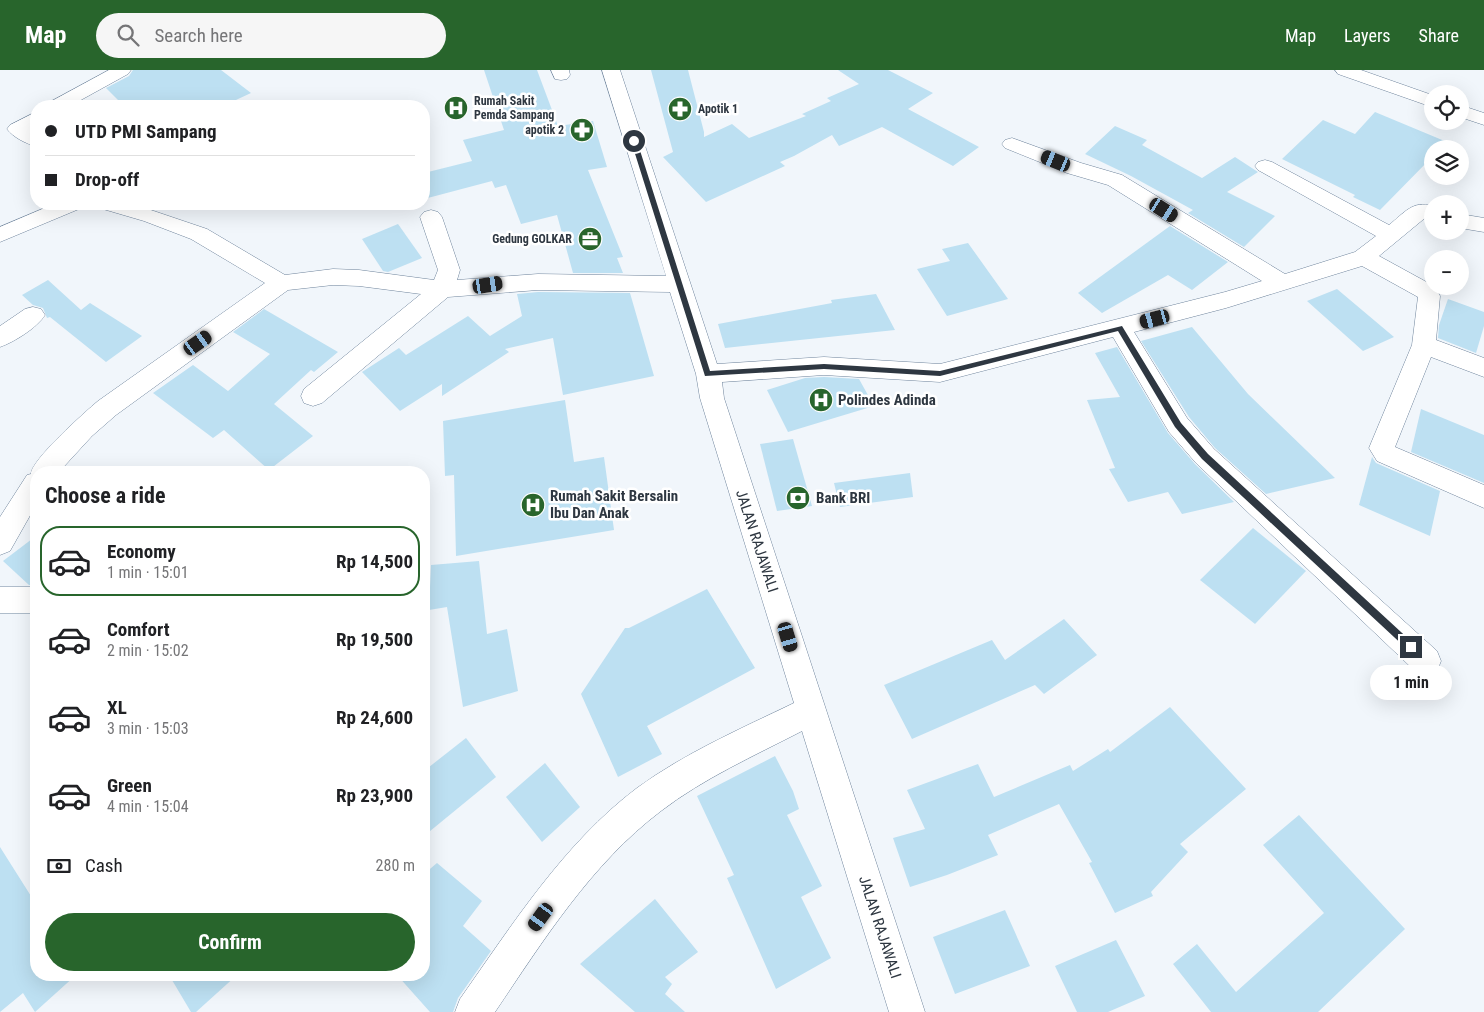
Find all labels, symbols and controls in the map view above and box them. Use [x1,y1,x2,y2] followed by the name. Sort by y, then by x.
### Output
[96,13,446,58] search box
[25,21,66,49] text: Map
[114,21,142,49] icon: search
[154,24,243,47] text: Search here
[1285,25,1316,46] text: Map
[1344,25,1391,46] text: Layers
[1419,25,1459,46] text: Share
[1424,85,1469,295] map controls
[1424,85,1469,130] button: locate
[474,94,554,122] place label: Rumah Sakit Pemda Sampang
[443,95,469,121] hospital icon: Rumah Sakit Pemda Sampang
[667,96,693,122] pharmacy icon: Apotik 1
[698,102,738,116] place label: Apotik 1
[569,117,595,143] pharmacy icon: apotik 2
[75,120,217,143] text: UTD PMI Sampang
[525,123,564,137] place label: apotik 2
[623,130,645,152] route start
[1424,140,1469,185] button: layers
[1039,148,1072,174] car
[75,168,139,191] text: Drop-off
[1424,195,1469,240] button: +
[1147,196,1180,224] car
[577,226,603,252] office icon: Gedung GOLKAR
[492,232,572,246] place label: Gedung GOLKAR
[1424,250,1469,295] button: −
[472,275,503,295] car
[1138,308,1171,330] car
[181,328,214,358] car
[808,387,834,413] hospital icon: Polindes Adinda
[838,391,936,409] place label: Polindes Adinda
[45,483,166,508] text: Choose a ride
[785,485,811,511] bank icon: Bank BRI
[550,487,678,522] place label: Rumah Sakit Bersalin Ibu Dan Anak
[732,487,782,595] street label: JALAN RAJAWALI
[816,489,870,507] place label: Bank BRI
[520,492,546,518] hospital icon: Rumah Sakit Bersalin Ibu Dan Anak
[47,539,92,584] icon: car
[107,540,176,563] text: Economy
[336,550,413,573] text: Rp 14,500
[107,563,189,582] text: 1 min · 15:01
[47,617,92,662] icon: car
[107,618,170,641] text: Comfort
[776,620,799,654] car
[336,628,413,651] text: Rp 19,500
[1400,636,1422,658] route end
[107,641,189,660] text: 2 min · 15:02
[1370,664,1452,700] callout: 1 min
[1393,673,1429,692] text: 1 min
[47,695,92,740] icon: car
[107,696,127,719] text: XL
[336,706,413,729] text: Rp 24,600
[107,719,189,738] text: 3 min · 15:03
[47,773,92,818] icon: car
[107,774,152,797] text: Green
[336,784,413,807] text: Rp 23,900
[107,797,189,816] text: 4 min · 15:04
[45,852,73,880] icon: cash
[85,854,123,877] text: Cash
[376,856,415,875] text: 280 m
[855,873,905,981] street label: JALAN RAJAWALI
[526,900,555,934] car
[45,913,415,971] button: Confirm

